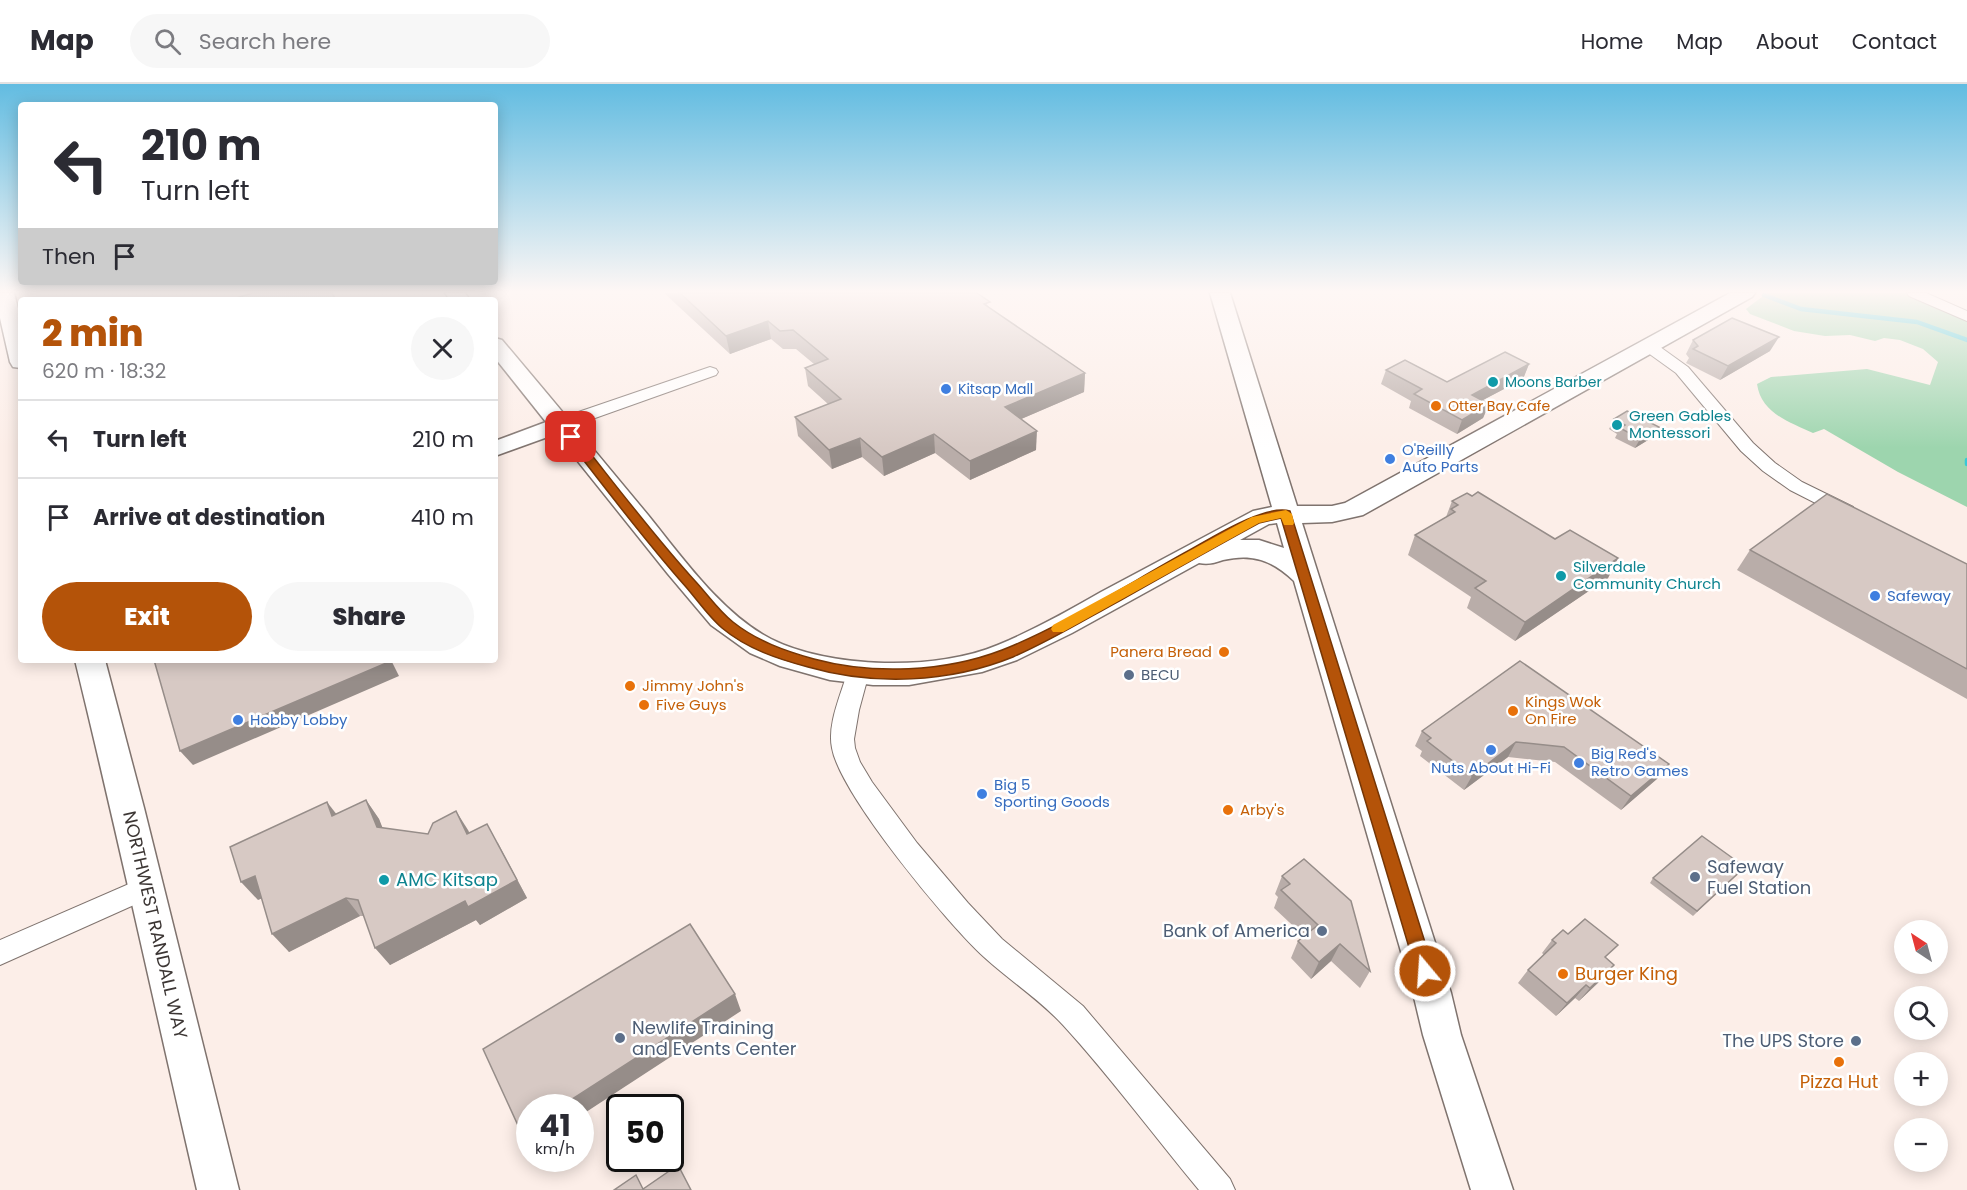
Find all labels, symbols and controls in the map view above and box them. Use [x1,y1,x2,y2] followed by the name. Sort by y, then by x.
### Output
[130,14,550,68] search box
[30,21,94,60] text: Map
[151,25,184,58] icon: search
[199,26,331,57] text: Search here
[1581,27,1643,56] text: Home
[1676,27,1723,56] text: Map
[1756,27,1819,56] text: About
[1852,27,1937,56] text: Contact
[141,116,262,175] text: 210 m
[42,126,120,204] icon: left
[141,172,250,209] text: Turn left
[108,240,141,273] icon: arrive
[42,241,96,272] text: Then
[42,308,144,359] text: 2 min
[411,317,474,380] button: close
[42,357,166,385] text: 620 m · 18:32
[1505,372,1602,392] place label: Moons Barber
[1486,375,1500,389] marker: Moons Barber
[958,379,1033,399] place label: Kitsap Mall
[939,382,953,396] marker: Kitsap Mall
[1448,396,1550,416] place label: Otter Bay Cafe
[1429,399,1443,413] marker: Otter Bay Cafe
[1629,405,1731,443] place label: Green Gables Montessori
[545,411,596,462] pin
[1610,418,1624,432] marker: Green Gables Montessori
[554,420,587,453] icon: arrive
[42,423,75,456] icon: left
[93,424,187,455] text: Turn left
[412,424,474,455] text: 210 m
[1402,439,1479,477] place label: O'Reilly Auto Parts
[1383,452,1397,466] marker: O'Reilly Auto Parts
[42,501,75,534] icon: arrive
[93,502,325,533] text: Arrive at destination
[411,502,474,533] text: 410 m
[1573,556,1721,594] place label: Silverdale Community Church
[1554,569,1568,583] marker: Silverdale Community Church
[42,582,252,651] button: Exit
[264,582,474,651] button: Share
[1887,585,1952,606] place label: Safeway
[1868,589,1882,603] marker: Safeway
[1110,641,1212,662] place label: Panera Bread
[1217,645,1231,659] marker: Panera Bread
[1141,664,1180,685] place label: BECU
[1122,668,1136,682] marker: BECU
[642,675,744,696] place label: Jimmy John's
[623,679,637,693] marker: Jimmy John's
[1525,691,1601,729] place label: Kings Wok On Fire
[656,694,727,715] place label: Five Guys
[637,698,651,712] marker: Five Guys
[1506,704,1520,718] marker: Kings Wok On Fire
[250,709,348,730] place label: Hobby Lobby
[231,713,245,727] marker: Hobby Lobby
[1484,743,1498,757] marker: Nuts About Hi-Fi
[1591,743,1689,781] place label: Big Red's Retro Games
[1572,756,1586,770] marker: Big Red's Retro Games
[1431,757,1551,778] place label: Nuts About Hi-Fi
[994,774,1110,812] place label: Big 5 Sporting Goods
[975,787,989,801] marker: Big 5 Sporting Goods
[1240,799,1285,820] place label: Arby's
[1221,803,1235,817] marker: Arby's
[117,809,194,1042] street label: NORTHWEST RANDALL WAY
[1707,854,1811,900] place label: Safeway Fuel Station
[396,867,498,892] place label: AMC Kitsap
[1688,870,1702,884] marker: Safeway Fuel Station
[377,873,391,887] marker: AMC Kitsap
[1163,918,1310,943] place label: Bank of America
[1894,920,1948,974] north arrow
[1894,920,1948,1172] map controls
[1315,924,1329,938] marker: Bank of America
[1393,939,1457,1003] position arrow
[1575,961,1678,986] place label: Burger King
[1556,967,1570,981] marker: Burger King
[1894,986,1948,1040] button: search
[632,1015,797,1061] place label: Newlife Training and Events Center
[1722,1028,1844,1053] place label: The UPS Store
[613,1031,627,1045] marker: Newlife Training and Events Center
[1849,1034,1863,1048] marker: The UPS Store
[1894,1052,1948,1106] button: +
[1832,1055,1846,1069] marker: Pizza Hut
[1800,1069,1878,1094] place label: Pizza Hut
[606,1094,684,1172] speed limit sign: 50
[539,1104,571,1147] text: 41
[1894,1118,1948,1172] button: −
[535,1138,575,1159] text: km/h

